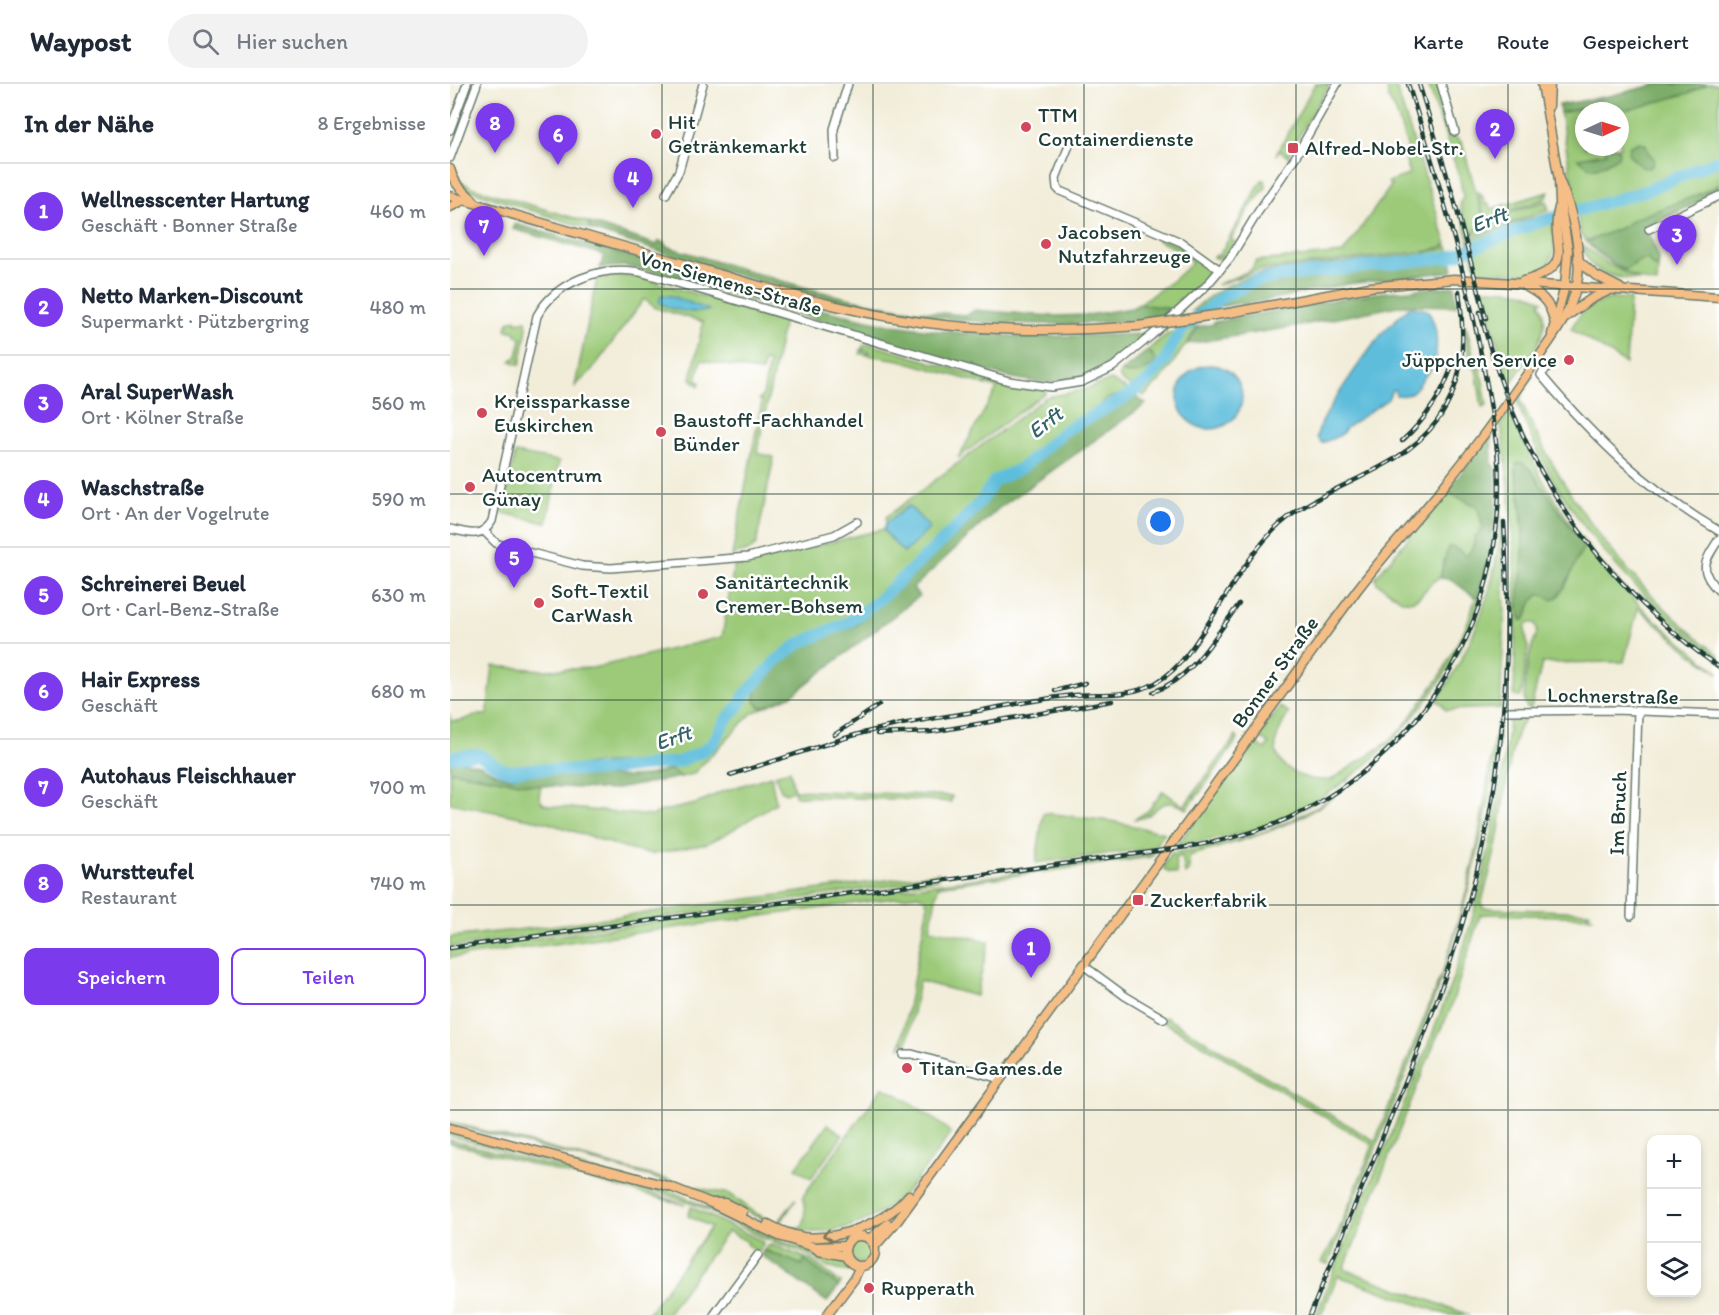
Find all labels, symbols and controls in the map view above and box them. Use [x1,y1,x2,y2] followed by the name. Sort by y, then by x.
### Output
[168,14,588,68] search box
[30,24,132,58] text: Waypost
[189,25,222,58] icon: search
[237,28,348,55] text: Hier suchen
[1413,29,1464,54] text: Karte
[1497,29,1550,54] text: Route
[1583,29,1689,54] text: Gespeichert
[1038,102,1194,151] place label: TTM Containerdienste
[1575,102,1629,156] north arrow
[476,104,514,153] pin: 8
[24,107,154,139] text: In der Nähe
[668,109,807,158] place label: Hit Getränkemarkt
[1476,110,1514,159] pin: 2
[318,111,426,135] text: 8 Ergebnisse
[538,116,578,165] pin: 6
[1019,120,1033,134] marker: TTM Containerdienste
[649,127,663,141] marker: Hit Getränkemarkt
[1305,135,1464,160] place label: Alfred-Nobel-Str.
[1286,141,1300,155] marker: Alfred-Nobel-Str.
[614,158,652,208] pin: 4
[81,186,309,213] text: Wellnesscenter Hartung
[39,199,48,223] text: 1
[370,199,426,223] text: 460 m
[1467,200,1513,239] water label: Erft
[465,206,504,256] pin: 7
[81,213,297,237] text: Geschäft · Bonner Straße
[1658,216,1696,265] pin: 3
[1058,219,1191,268] place label: Jacobsen Nutzfahrzeuge
[1039,237,1053,251] marker: Jacobsen Nutzfahrzeuge
[637,245,825,320] street label: Von-Siemens-Straße
[81,282,303,309] text: Netto Marken-Discount
[38,295,49,319] text: 2
[369,295,426,319] text: 480 m
[81,309,309,333] text: Supermarkt · Pützbergring
[1402,347,1557,372] place label: Jüppchen Service
[1562,353,1576,367] marker: Jüppchen Service
[81,378,234,405] text: Aral SuperWash
[494,388,630,437] place label: Kreissparkasse Euskirchen
[38,391,49,415] text: 3
[371,391,426,415] text: 560 m
[1022,399,1070,444] water label: Erft
[81,405,244,429] text: Ort · Kölner Straße
[475,406,489,420] marker: Kreissparkasse Euskirchen
[673,407,863,456] place label: Baustoff-Fachhandel Bünder
[654,425,668,439] marker: Baustoff-Fachhandel Bünder
[482,462,602,511] place label: Autocentrum Günay
[81,474,204,501] text: Waschstraße
[463,480,477,494] marker: Autocentrum Günay
[37,487,50,511] text: 4
[371,487,426,511] text: 590 m
[81,501,270,525] text: Ort · An der Vogelrute
[1146,507,1175,536] your location
[494,538,534,588] pin: 5
[715,569,863,618] place label: Sanitärtechnik Cremer-Bohsem
[81,570,246,597] text: Schreinerei Beuel
[551,578,649,627] place label: Soft-Textil CarWash
[38,583,49,607] text: 5
[371,583,426,607] text: 630 m
[696,587,710,601] marker: Sanitärtechnik Cremer-Bohsem
[532,596,546,610] marker: Soft-Textil CarWash
[81,597,279,621] text: Ort · Carl-Benz-Straße
[1226,611,1323,732] street label: Bonner Straße
[81,666,200,693] text: Hair Express
[38,679,49,703] text: 6
[371,679,426,703] text: 680 m
[1547,682,1679,709] street label: Lochnerstraße
[81,693,158,717] text: Geschäft
[651,718,697,756] water label: Erft
[81,762,296,789] text: Autohaus Fleischhauer
[1604,770,1631,856] street label: Im Bruch
[39,775,48,799] text: 7
[370,775,426,799] text: 700 m
[81,789,158,813] text: Geschäft
[81,858,194,885] text: Wurstteufel
[38,871,49,895] text: 8
[370,871,426,895] text: 740 m
[81,885,177,909] text: Restaurant
[1150,887,1267,912] place label: Zuckerfabrik
[1131,893,1145,907] marker: Zuckerfabrik
[1012,928,1050,978] pin: 1
[24,948,219,1005] button: Speichern
[231,948,426,1005] button: Teilen
[919,1055,1063,1080] place label: Titan-Games.de
[900,1061,914,1075] marker: Titan-Games.de
[1647,1135,1701,1297] map controls
[1647,1135,1701,1189] button: +
[1647,1189,1701,1243] button: −
[822,1228,832,1241] one-way arrow
[1647,1243,1701,1297] button: layers
[881,1275,975,1300] place label: Rupperath
[862,1281,876,1295] marker: Rupperath

